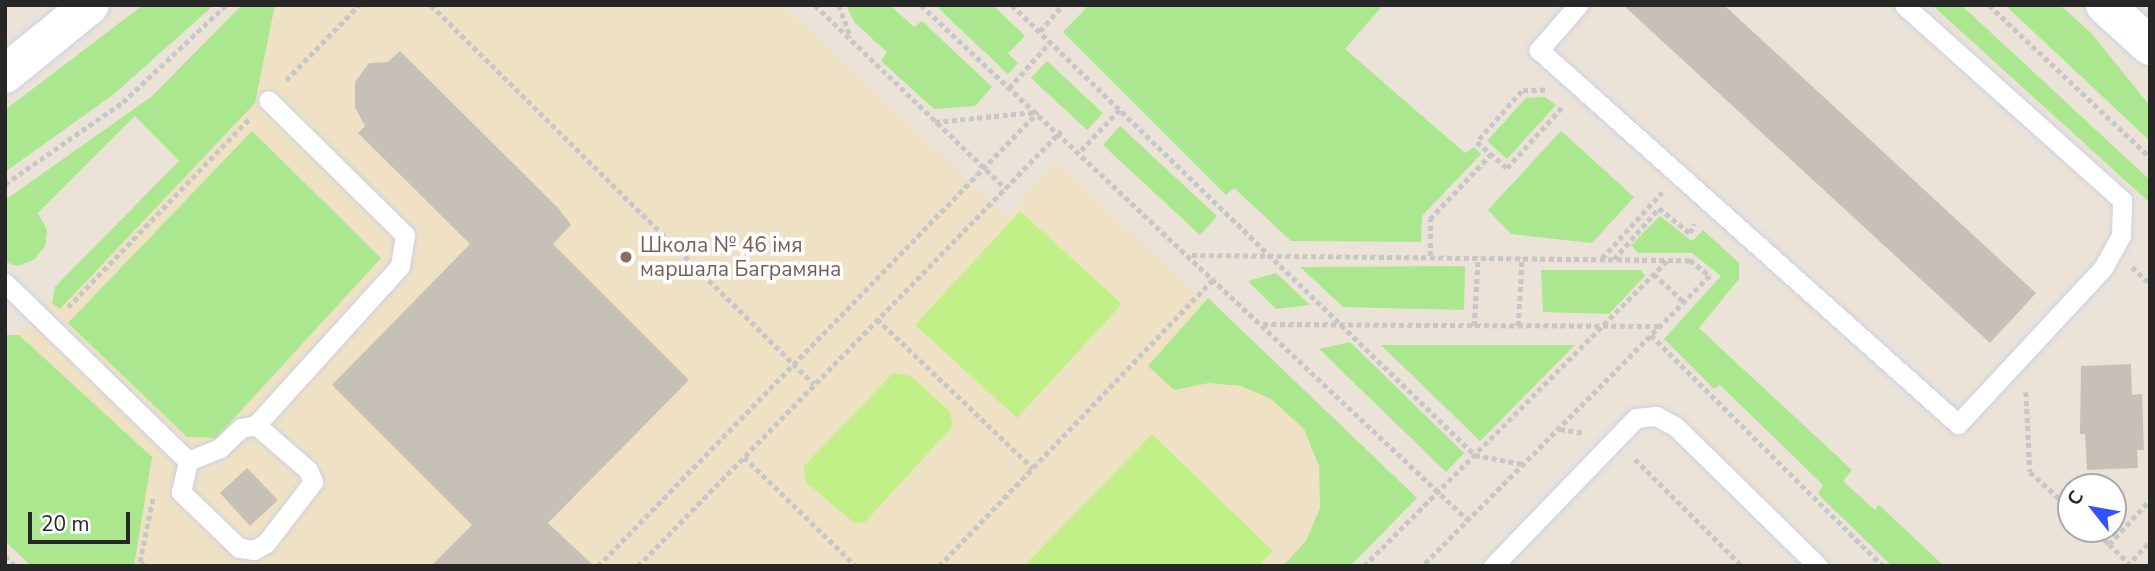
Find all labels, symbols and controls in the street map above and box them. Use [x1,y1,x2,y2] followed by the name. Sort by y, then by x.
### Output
[640,232,841,282] place label: Школа № 46 імя маршала Баграмяна
[618,249,634,265] marker: Школа № 46 імя маршала Баграмяна
[2057,473,2127,543] north arrow
[2061,486,2090,510] text: С
[32,498,133,542] scale bar
[41,510,90,538] text: 20 m

